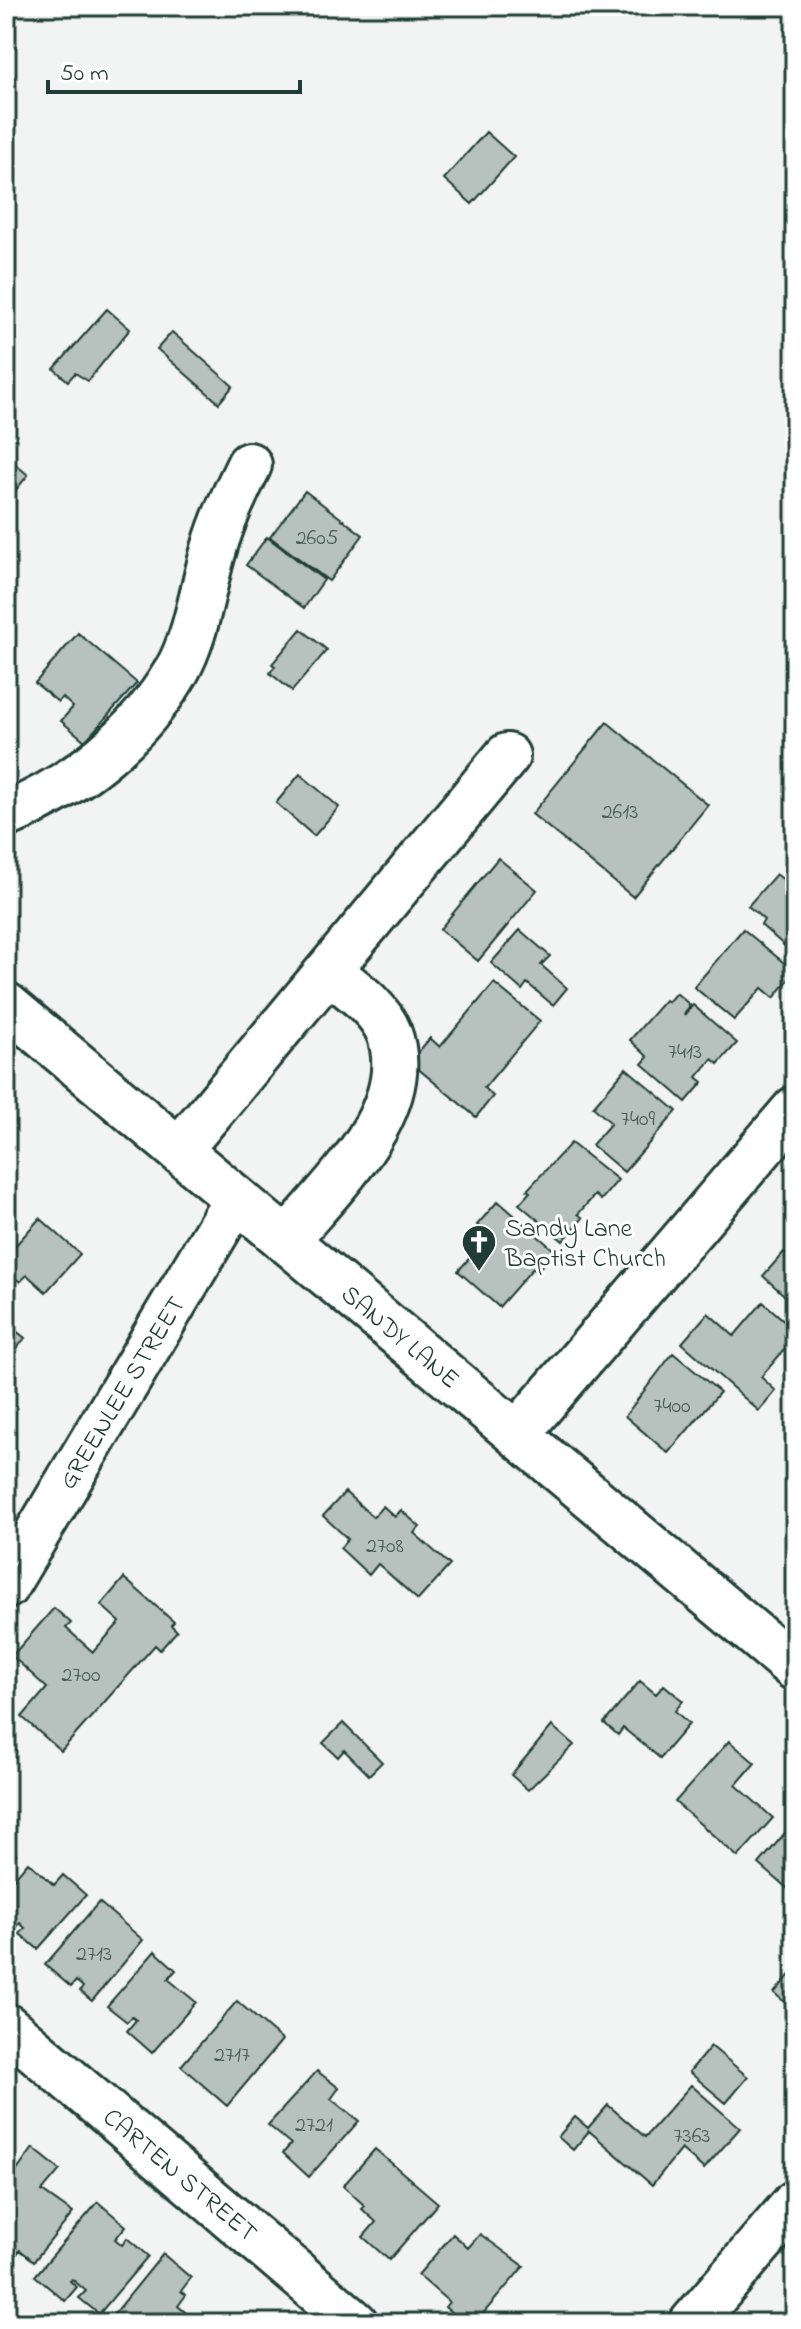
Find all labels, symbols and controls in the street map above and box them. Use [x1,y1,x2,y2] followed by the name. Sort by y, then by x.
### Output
[48,44,300,94] scale bar
[60,57,109,92] text: 50 m
[296,523,338,555] house number: 2605
[602,797,638,829] house number: 2613
[668,1037,702,1069] house number: 7413
[621,1104,655,1136] house number: 7409
[504,1211,666,1279] place label: Sandy Lane Baptist Church
[460,1223,498,1273] church icon: Sandy Lane Baptist Church
[331,1277,467,1399] street label: SANDY LANE
[51,1289,196,1498] street label: GREENLEE STREET
[653,1391,691,1423] house number: 7400
[366,1531,404,1563] house number: 2708
[61,1660,101,1692] house number: 2700
[76,1939,112,1971] house number: 2713
[214,2040,250,2072] house number: 2717
[93,2100,265,2253] street label: CARTEN STREET
[295,2110,333,2142] house number: 2721
[674,2121,710,2153] house number: 7363

